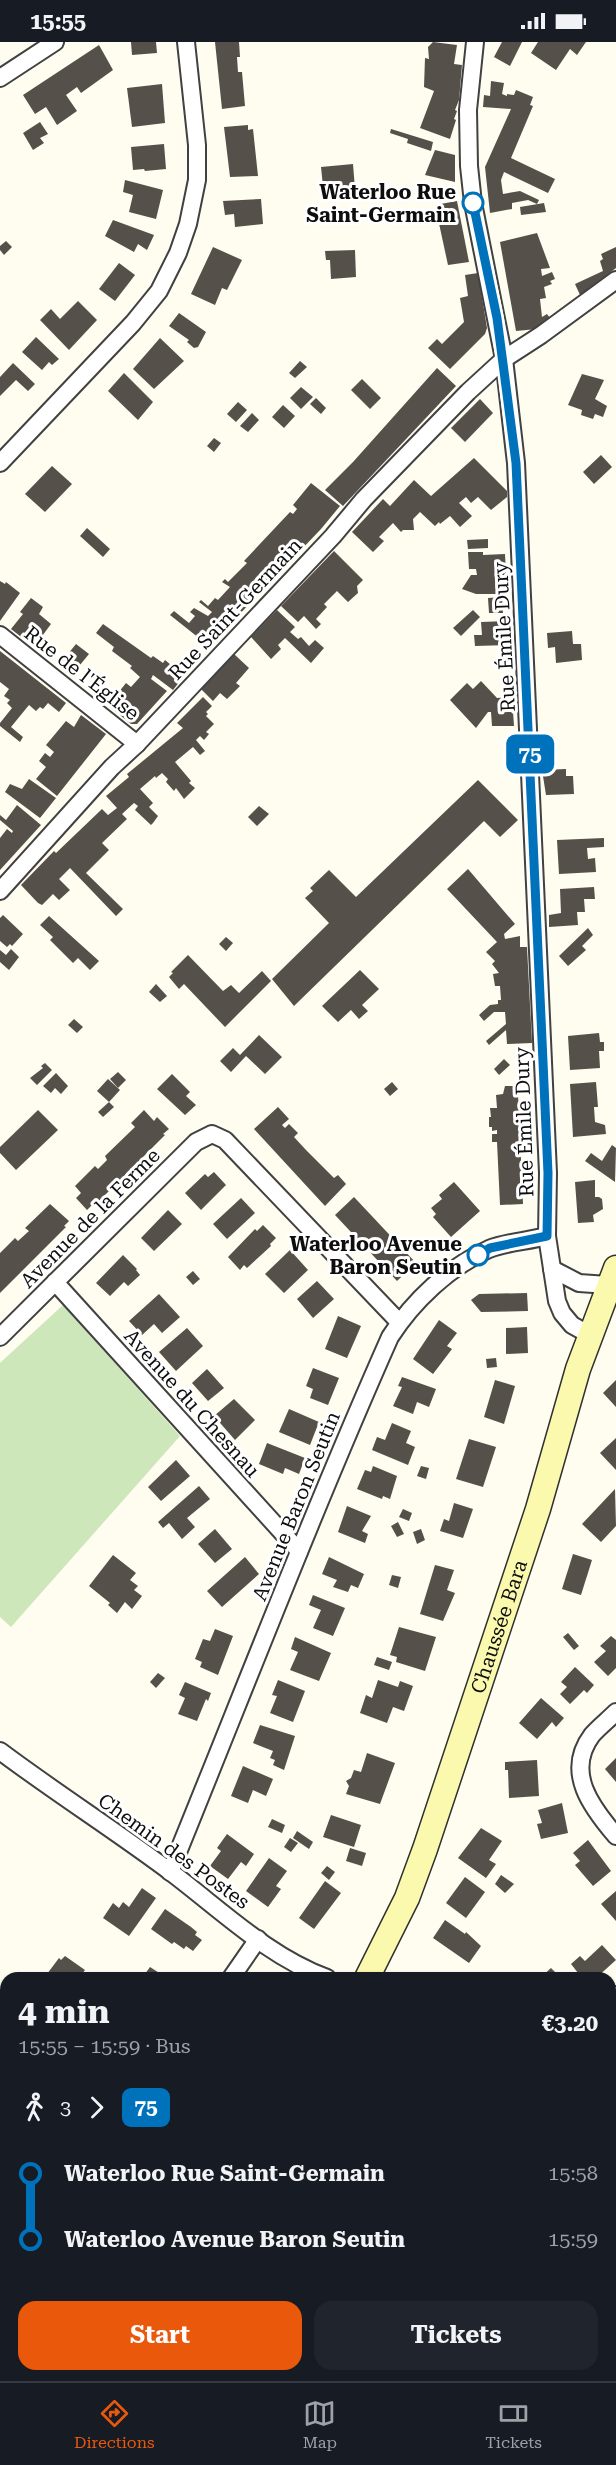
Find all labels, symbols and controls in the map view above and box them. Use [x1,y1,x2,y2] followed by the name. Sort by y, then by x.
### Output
[30,9,86,34] text: 15:55
[306,180,457,227] place label: Waterloo Rue Saint-Germain
[462,192,484,214] marker: Waterloo Rue Saint-Germain
[163,533,307,685] street label: Rue Saint-Germain
[488,561,520,713] street label: Rue Émile Dury
[20,621,144,725] street label: Rue de l'Église
[503,734,557,774] line badge: 75
[518,742,542,766] text: 75
[509,1046,539,1197] street label: Rue Émile Dury
[15,1143,165,1293] street label: Avenue de la Ferme
[289,1232,463,1279] place label: Waterloo Avenue Baron Seutin
[467,1244,489,1266] marker: Waterloo Avenue Baron Seutin
[119,1324,265,1482] street label: Avenue du Chesnau
[247,1408,345,1604] street label: Avenue Baron Seutin
[466,1557,532,1697] street label: Chaussée Bara
[94,1788,254,1914] street label: Chemin des Postes
[18,1992,110,2031] text: 4 min
[542,2011,598,2036] text: €3.20
[18,2034,190,2058] text: 15:55 – 15:59 · Bus
[18,2091,51,2124] icon: walk
[80,2091,113,2124] icon: forward
[60,2095,71,2119] text: 3
[134,2095,158,2119] text: 75
[64,2161,385,2186] text: Waterloo Rue Saint-Germain
[548,2161,598,2185] text: 15:58
[64,2227,405,2252] text: Waterloo Avenue Baron Seutin
[548,2227,598,2251] text: 15:59
[18,2301,302,2370] button: Start
[314,2301,598,2370] button: Tickets
[74,2397,155,2452] tab: Directions
[303,2397,337,2452] tab: Map
[485,2397,542,2452] tab: Tickets

